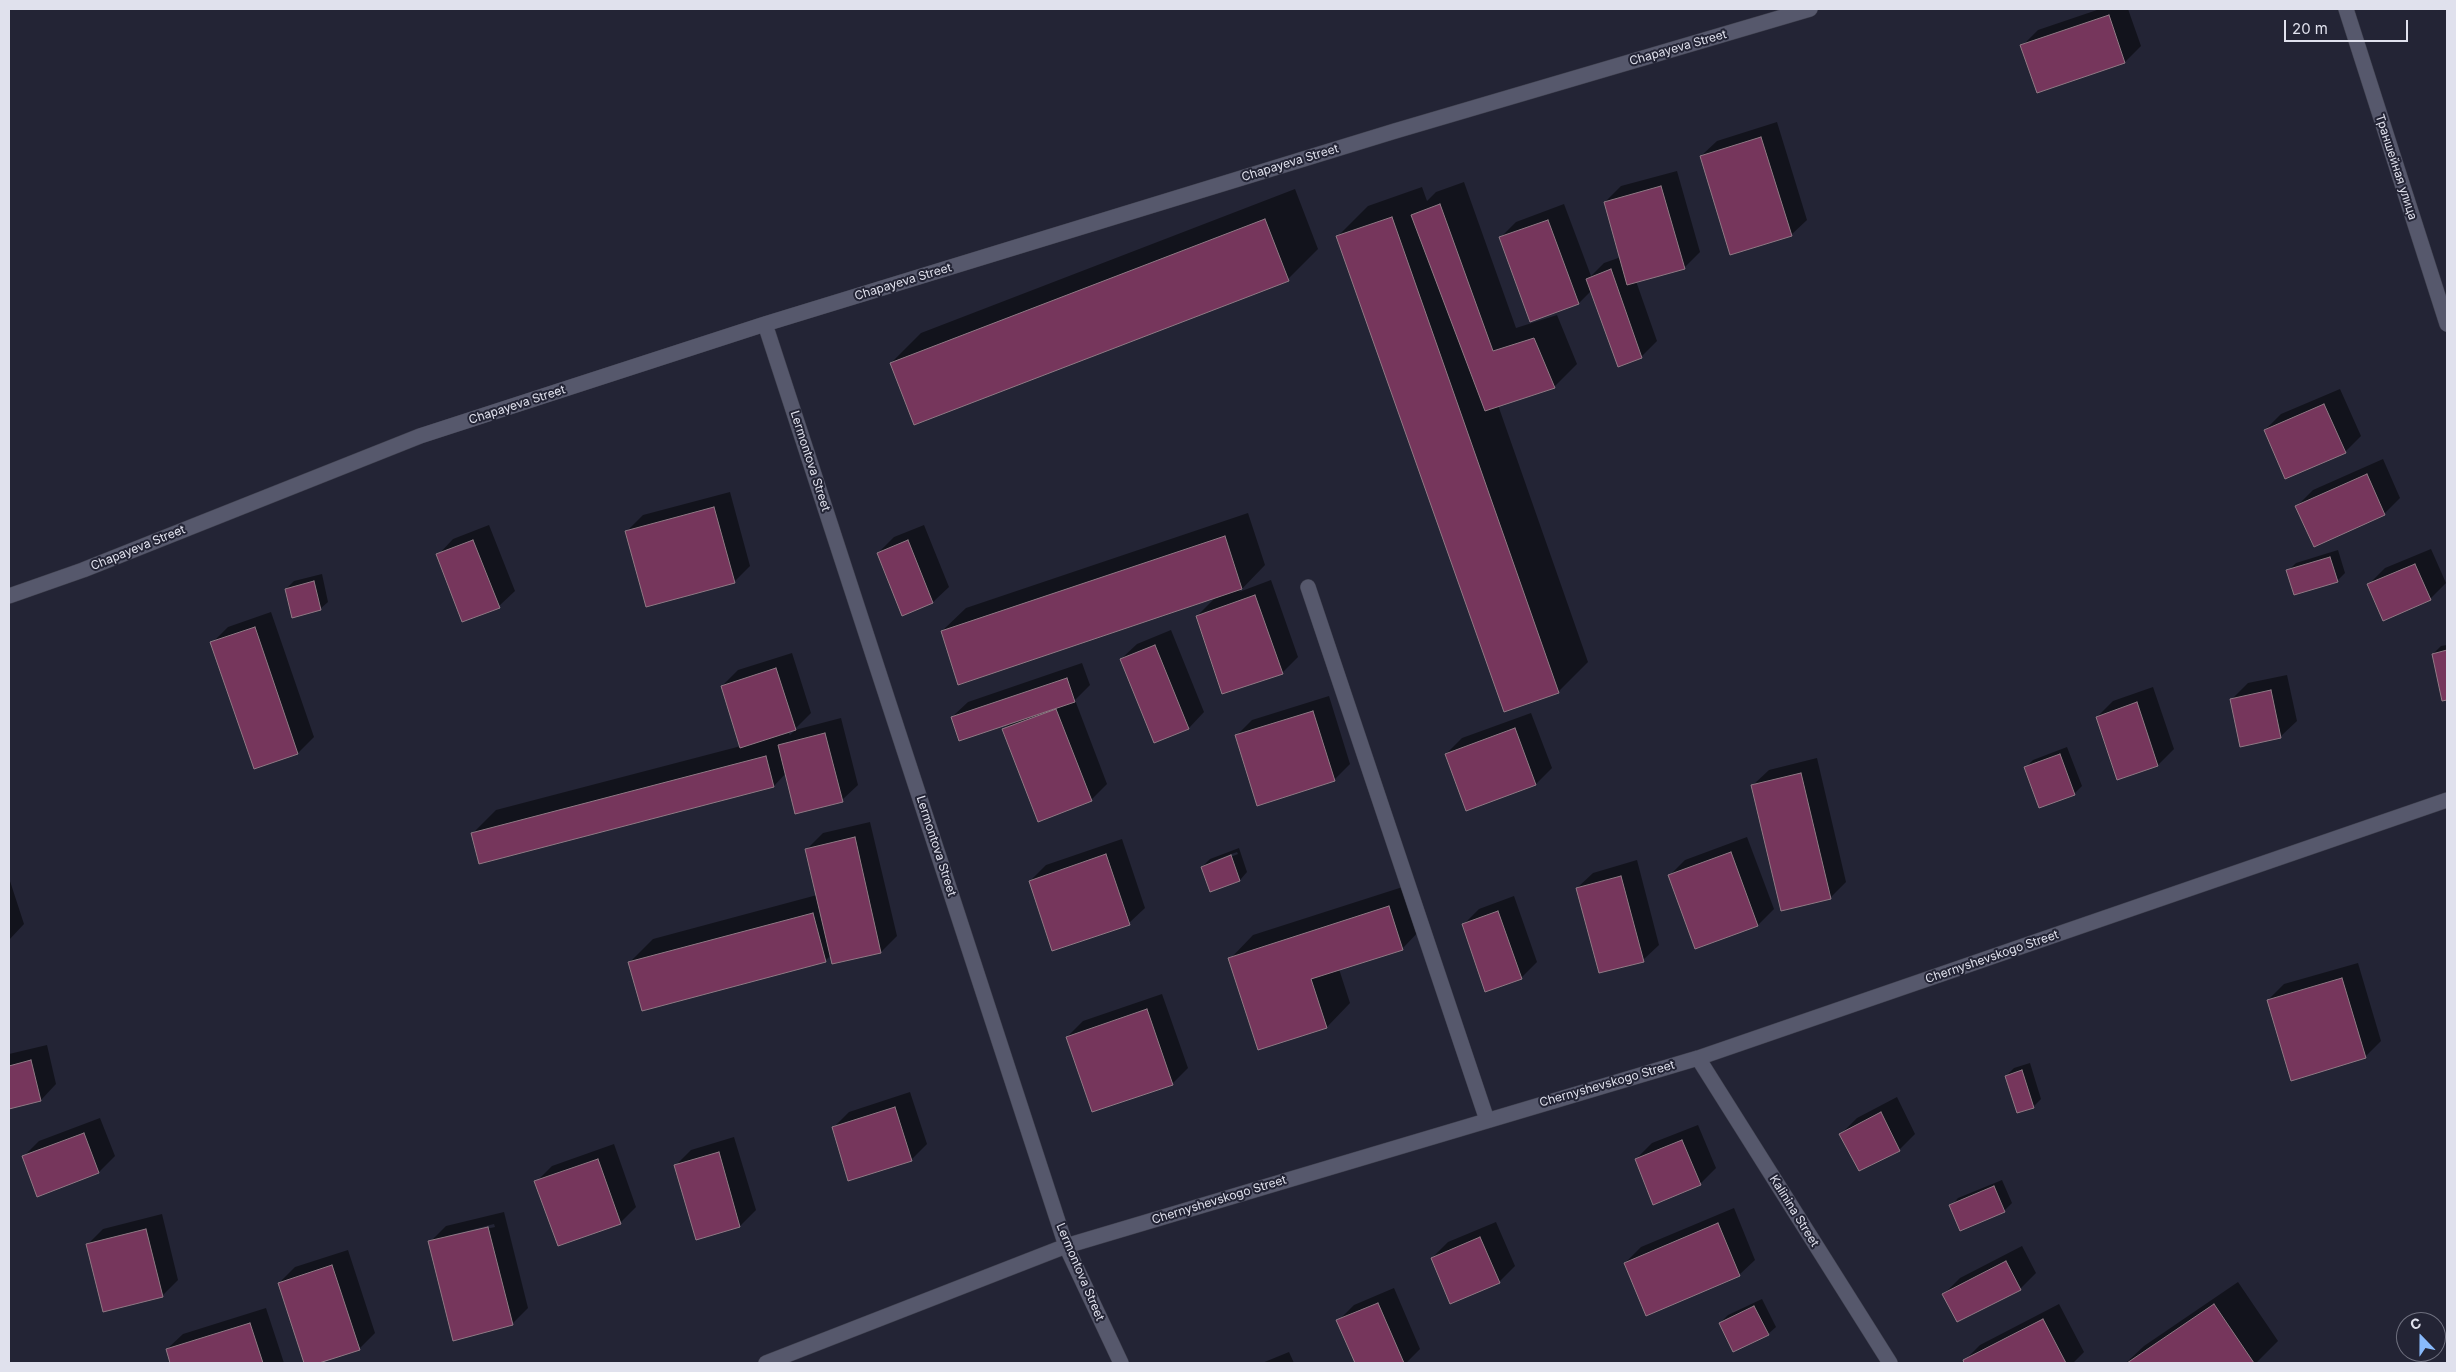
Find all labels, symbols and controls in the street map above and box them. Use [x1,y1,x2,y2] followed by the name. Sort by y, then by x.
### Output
[2286,10,2410,42] scale bar
[2292,19,2328,38] text: 20 m
[1628,27,1728,69] street label: Chapayeva Street
[2372,112,2420,222] street label: Траншейная улица
[1240,141,1340,185] street label: Chapayeva Street
[853,260,953,304] street label: Chapayeva Street
[467,383,567,427] street label: Chapayeva Street
[787,409,833,513] street label: Lermontova Street
[89,522,187,574] street label: Chapayeva Street
[913,794,959,898] street label: Lermontova Street
[1924,927,2060,987] street label: Chernyshevskogo Street
[1538,1058,1676,1110] street label: Chernyshevskogo Street
[1150,1173,1288,1227] street label: Chernyshevskogo Street
[1766,1173,1822,1249] street label: Kalinina Street
[1053,1221,1107,1323] street label: Lermontova Street
[2396,1312,2446,1362] north arrow
[2408,1314,2424,1333] text: С

